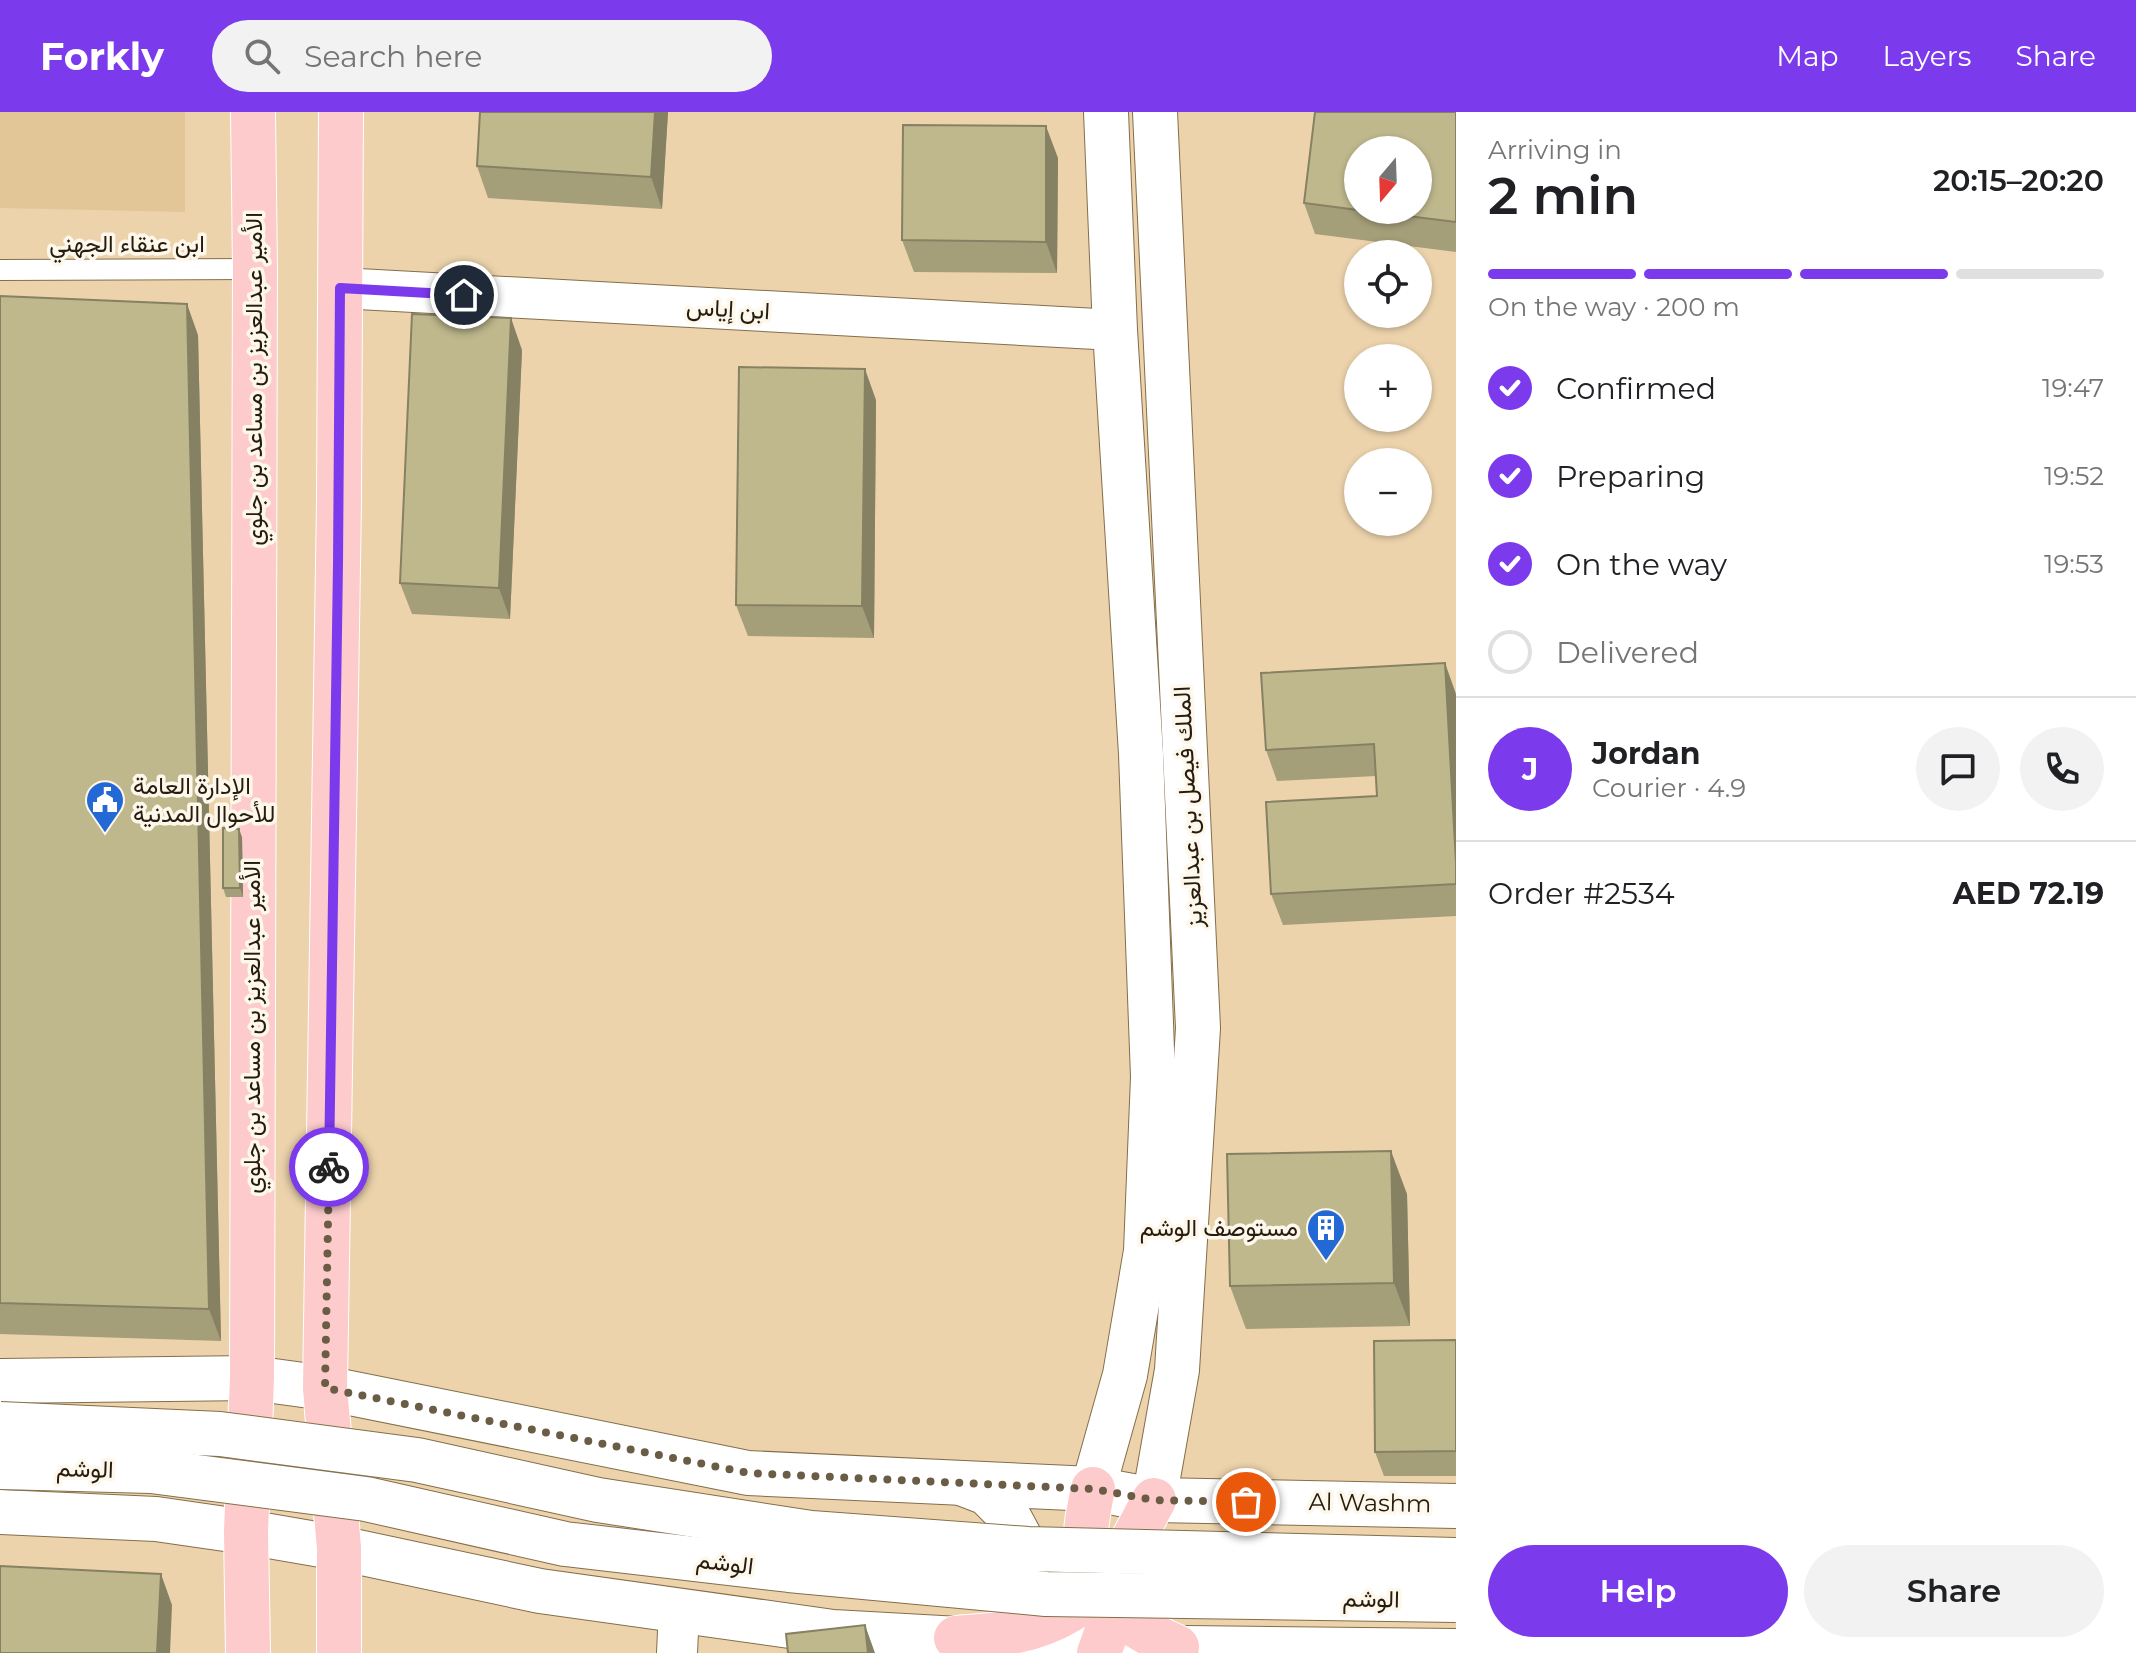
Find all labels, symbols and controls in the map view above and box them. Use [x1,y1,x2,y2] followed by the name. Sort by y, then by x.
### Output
[212,20,772,92] search box
[40,33,164,80] text: Forkly
[240,34,284,78] icon: search
[304,38,482,75] text: Search here
[1776,39,1839,73] text: Map
[1883,39,1972,73] text: Layers
[2016,39,2096,73] text: Share
[1488,134,1622,166] text: Arriving in
[1344,136,1432,224] north arrow
[1344,136,1432,536] map controls
[1933,162,2104,199] text: 20:15–20:20
[1488,164,1638,227] text: 2 min
[239,212,273,546] street label: الأمير عبدالعزيز بن مساعد بن جلوي
[49,229,205,263] street label: ابن عنقاء الجهني
[1344,240,1432,328] button: locate
[430,261,498,329] pin
[442,273,486,317] icon: home
[1488,291,1740,323] text: On the way · 200 m
[685,292,771,326] street label: ابن إياس
[1344,344,1432,432] button: +
[1488,366,1532,410] icon: check
[1556,370,1716,407] text: Confirmed
[2042,372,2104,404] text: 19:47
[1344,448,1432,536] button: −
[1488,454,1532,498] icon: check
[1556,458,1705,495] text: Preparing
[2044,460,2104,492] text: 19:52
[1488,542,1532,586] icon: check
[1556,546,1727,583] text: On the way
[2044,548,2104,580] text: 19:53
[1556,634,1699,671] text: Delivered
[1167,685,1209,930] street label: الملك فيصل بن عبدالعزيز
[1916,727,2000,811] button: chat
[2020,727,2104,811] button: phone
[1592,735,1701,772] text: Jordan
[1522,751,1538,788] text: J
[133,771,275,829] place label: الإدارة العامة للأحوال المدنية
[1592,772,1746,804] text: Courier · 4.9
[84,779,126,834] public building icon: الإدارة العامة للأحوال المدنية
[237,860,271,1194] street label: الأمير عبدالعزيز بن مساعد بن جلوي
[1488,875,1675,912] text: Order #2534
[1953,875,2104,912] text: AED 72.19
[289,1127,369,1207] courier
[307,1145,351,1189] icon: bike
[1305,1207,1347,1262] building icon: مستوصف الوشم
[1140,1213,1298,1244] place label: مستوصف الوشم
[56,1453,114,1486] street label: الوشم
[1212,1468,1280,1536] pin
[1224,1480,1268,1524] icon: bag
[1308,1487,1432,1518] street label: Al Washm
[695,1545,755,1582] street label: الوشم
[1488,1545,1788,1637] button: Help
[1804,1545,2104,1637] button: Share
[1342,1584,1400,1615] street label: الوشم

